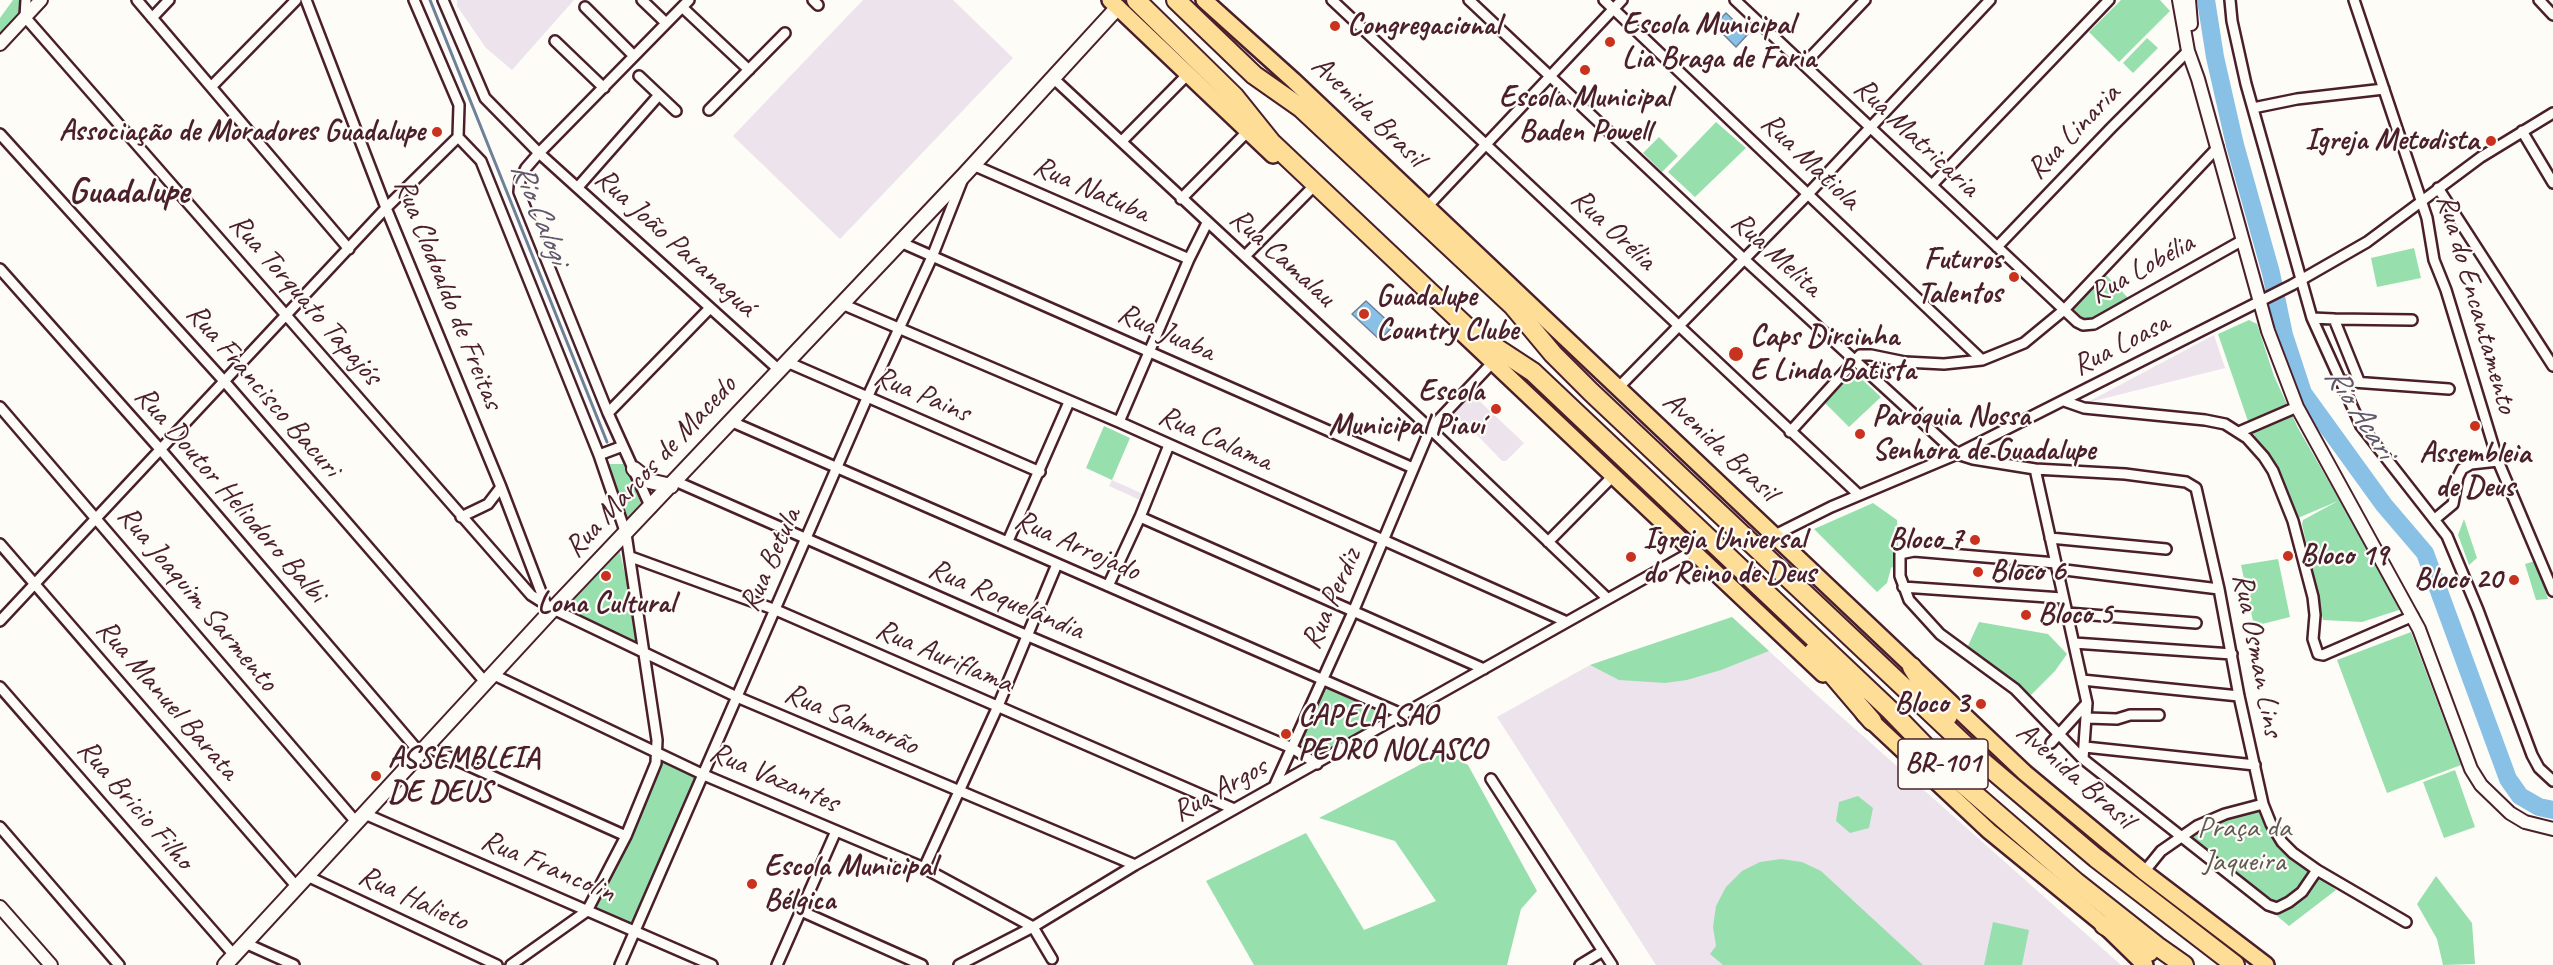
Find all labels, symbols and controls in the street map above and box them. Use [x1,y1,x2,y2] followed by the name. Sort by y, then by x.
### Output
[1622,7,1816,78] place label: Escola Municipal Lia Braga de Faria
[1347,8,1500,44] place label: Congregacional
[1328,19,1342,33] marker: Congregacional
[1603,35,1617,49] marker: Escola Municipal Lia Braga de Faria
[1303,49,1433,175] street label: Avenida Brasil
[1578,63,1592,77] marker: Escola Municipal Baden Powell
[1846,71,1986,205] street label: Rua Matricaria
[2020,77,2128,187] street label: Rua Linaria
[1499,80,1671,150] place label: Escola Municipal Baden Powell
[1753,106,1867,218] street label: Rua Matiola
[59,114,425,150] place label: Associação de Moradores Guadalupe
[2305,123,2479,159] place label: Igreja Metodista
[430,125,444,139] marker: Associação de Moradores Guadalupe
[2484,134,2498,148] marker: Igreja Metodista
[1027,149,1155,231] street label: Rua Natuba
[501,157,577,269] water label: Rio Calogi
[587,161,763,325] street label: Rua João Paranaguá
[69,171,189,215] district label: Guadalupe
[385,173,511,415] street label: Rua Clodoaldo de Freitas
[1563,181,1663,279] street label: Rua Orélia
[2428,190,2524,418] street label: Rua do Encantamento
[1222,201,1342,315] street label: Rua Camalau
[1723,205,1829,305] street label: Rua Melita
[221,207,389,393] street label: Rua Torquato Tapajós
[2083,226,2201,312] street label: Rua Lobélia
[1917,242,2002,312] place label: Futuros Talentos
[2007,270,2021,284] marker: Futuros Talentos
[1376,279,1518,350] place label: Guadalupe Country Clube
[1112,296,1220,370] street label: Rua Juaba
[178,297,348,485] street label: Rua Francisco Bacuri
[2067,305,2175,385] street label: Rua Loasa
[1357,307,1371,321] marker: Guadalupe Country Clube
[1750,319,1916,389] place label: Caps Dircinha E Linda Batista
[1727,345,1745,363] marker: Caps Dircinha E Linda Batista
[869,359,975,431] street label: Rua Pains
[2315,360,2403,466] water label: Rio Acari
[557,368,745,566] street label: Rua Marcos de Macedo
[1328,374,1484,444] place label: Escola Municipal Piauí
[126,379,334,611] street label: Rua Doutor Heliodoro Balbi
[1655,384,1785,510] street label: Avenida Brasil
[1153,398,1277,480] street label: Rua Calama
[1872,399,2095,470] place label: Paróquia Nossa Senhora de Guadalupe
[1489,402,1503,416] marker: Escola Municipal Piauí
[2468,419,2482,433] marker: Assembleia de Deus
[1853,427,1867,441] marker: Paróquia Nossa Senhora de Guadalupe
[2419,436,2531,506] place label: Assembleia de Deus
[109,499,285,699] street label: Rua Joaquim Sarmento
[1009,502,1145,590] street label: Rua Arrojado
[732,503,810,617] street label: Rua Betula
[1643,522,1816,592] place label: Igreja Universal do Reino de Deus
[1889,522,1963,558] place label: Bloco 7
[1968,533,1982,547] marker: Bloco 7
[2300,538,2388,574] place label: Bloco 19
[1294,543,1370,655] street label: Rua Perdiz
[2281,549,2295,563] marker: Bloco 19
[1624,550,1638,564] marker: Igreja Universal do Reino de Deus
[923,551,1089,649] street label: Rua Roquelândia
[1990,554,2065,590] place label: Bloco 6
[2414,562,2502,598] place label: Bloco 20
[1971,565,1985,579] marker: Bloco 6
[599,569,613,583] marker: Lona Cultural
[2224,570,2290,740] street label: Rua Osman Lins
[2507,573,2521,587] marker: Bloco 20
[537,586,675,622] place label: Lona Cultural
[2038,597,2112,633] place label: Bloco 5
[2019,608,2033,622] marker: Bloco 5
[88,612,246,788] street label: Rua Manuel Barata
[870,612,1018,702] street label: Rua Auriflama
[779,676,923,764] street label: Rua Salmorão
[1894,686,1969,722] place label: Bloco 3
[1974,697,1988,711] marker: Bloco 3
[1298,699,1486,770] place label: CAPELA SAO PEDRO NOLASCO
[2008,715,2142,837] street label: Avenida Brasil
[1279,727,1293,741] marker: CAPELA SAO PEDRO NOLASCO
[69,733,201,877] street label: Rua Bricio Filho
[704,735,844,821] street label: Rua Vazantes
[1898,739,1988,789] road number: BR-101
[388,741,539,812] place label: ASSEMBLEIA DE DEUS
[1166,749,1274,831] street label: Rua Argos
[369,769,383,783] marker: ASSEMBLEIA DE DEUS
[2197,810,2291,880] park label: Praça da Jaqueira
[476,823,620,911] street label: Rua Francolin
[764,849,936,920] place label: Escola Municipal Bélgica
[353,858,473,940] street label: Rua Halieto
[745,877,759,891] marker: Escola Municipal Bélgica

